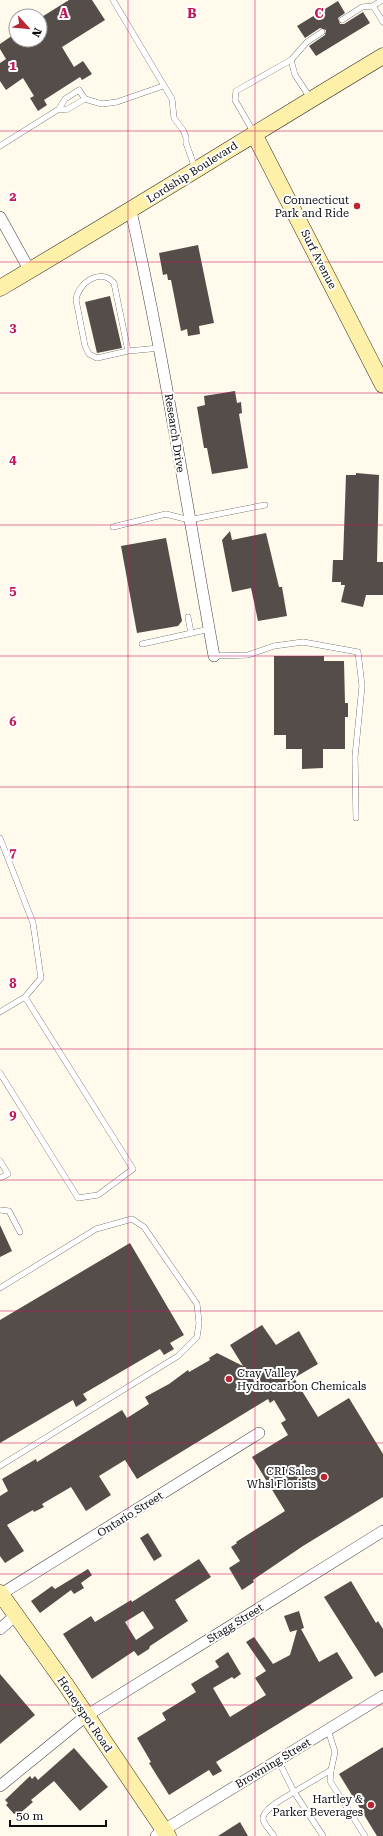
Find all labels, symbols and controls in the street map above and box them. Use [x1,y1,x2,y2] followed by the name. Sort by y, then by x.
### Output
[59,6,69,21] text: A
[187,6,197,21] text: B
[314,6,324,21] text: C
[8,8,48,48] north arrow
[29,26,44,40] text: N
[9,58,17,73] text: 1
[144,139,240,206] street label: Lordship Boulevard
[9,189,17,204] text: 2
[275,194,349,220] place label: Connecticut Park and Ride
[352,201,362,211] marker: Connecticut Park and Ride
[298,227,339,291] street label: Surf Avenue
[9,320,17,335] text: 3
[162,393,187,474] street label: Research Drive
[9,452,17,467] text: 4
[9,583,17,598] text: 5
[9,714,17,729] text: 6
[9,845,17,860] text: 7
[9,976,17,991] text: 8
[9,1107,17,1122] text: 9
[237,1367,366,1393] place label: Cray Valley Hydrocarbon Chemicals
[224,1374,234,1384] marker: Cray Valley Hydrocarbon Chemicals
[247,1465,316,1491] place label: CRI Sales Whsl Florists
[319,1472,329,1482] marker: CRI Sales Whsl Florists
[95,1489,165,1540] street label: Ontario Street
[205,1601,266,1646] street label: Stagg Street
[55,1674,115,1755] street label: Honeyspot Road
[233,1736,313,1791] street label: Browning Street
[273,1793,363,1819] place label: Hartley & Parker Beverages
[366,1800,376,1810] marker: Hartley & Parker Beverages
[10,1802,106,1828] scale bar
[16,1809,43,1823] text: 50 m

